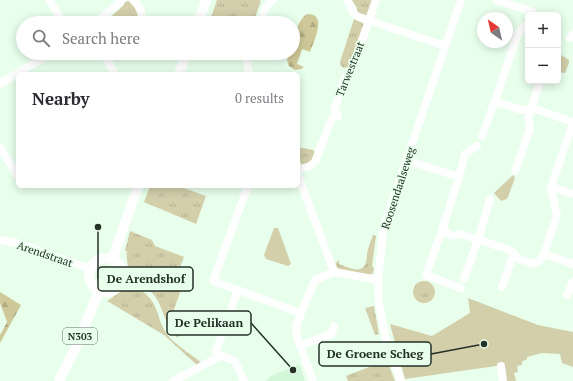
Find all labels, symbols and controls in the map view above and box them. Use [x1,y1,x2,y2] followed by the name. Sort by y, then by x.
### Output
[477,12,513,48] north arrow
[525,12,561,84] map controls
[525,12,561,48] button: +
[16,16,300,60] search box
[30,27,52,49] icon: search
[62,28,140,48] text: Search here
[333,39,367,99] street label: Tarwestraat
[525,48,561,84] button: −
[32,87,90,110] text: Nearby
[235,89,284,107] text: 0 results
[378,145,418,231] street label: Roosendaalseweg
[15,238,75,270] street label: Arendstraat
[98,267,193,291] callout: De Arendshof
[107,271,187,286] text: De Arendshof
[167,311,251,335] callout: De Pelikaan
[175,315,243,330] text: De Pelikaan
[63,328,97,344] road number: N303
[319,342,431,366] callout: De Groene Scheg
[327,346,424,361] text: De Groene Scheg

